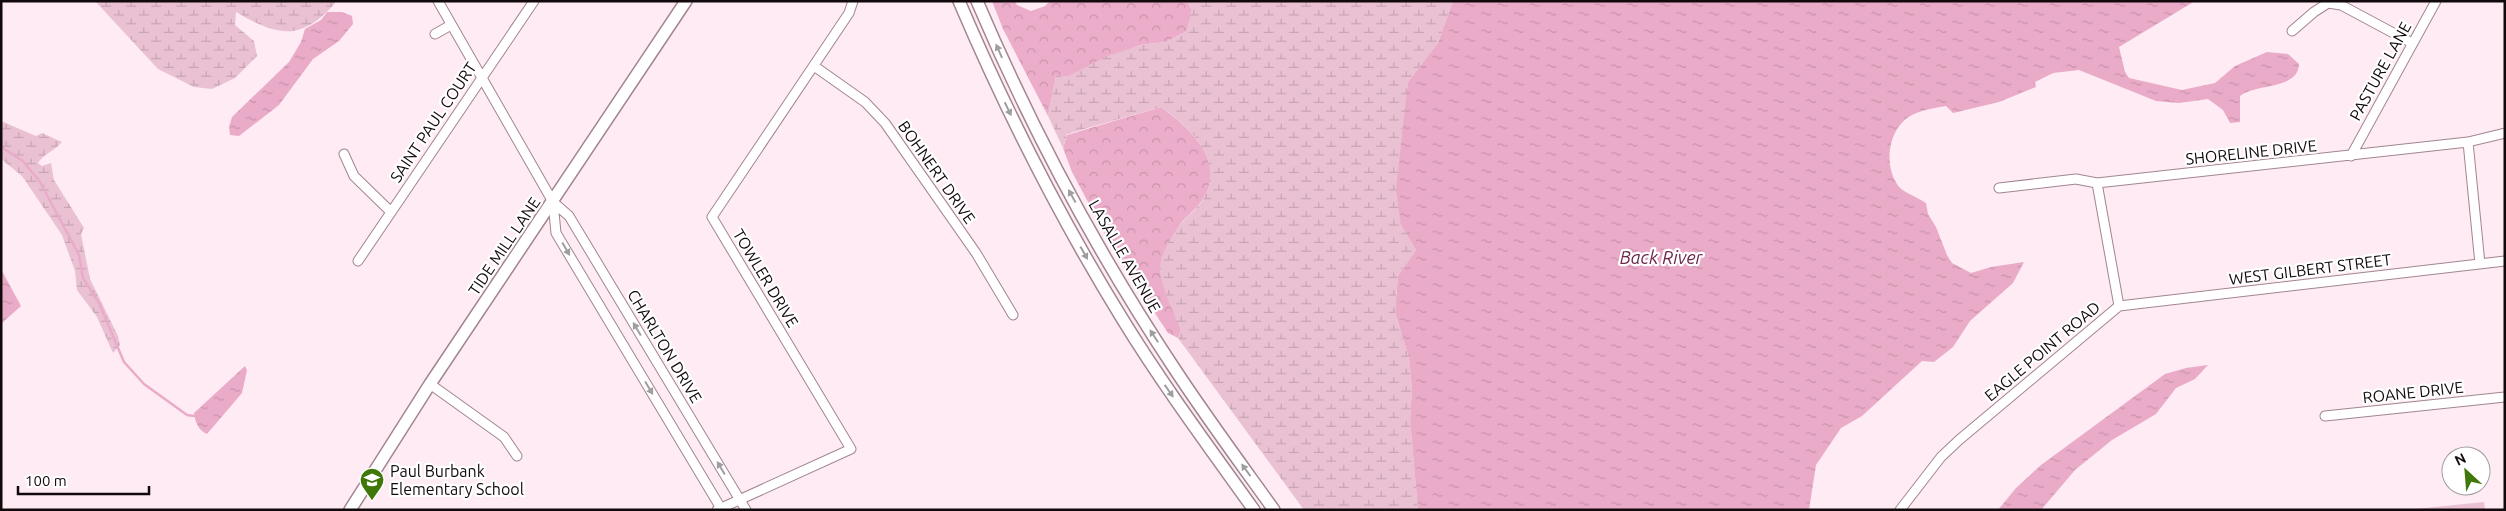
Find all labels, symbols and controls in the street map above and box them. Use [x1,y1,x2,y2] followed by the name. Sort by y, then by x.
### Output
[2346,19,2414,123] street label: PASTURE LANE
[994,44,1002,58] one-way arrow
[386,59,480,185] street label: SAINT PAUL COURT
[1004,102,1012,116] one-way arrow
[895,117,979,227] street label: BOHNERT DRIVE
[2185,136,2317,168] street label: SHORELINE DRIVE
[1067,190,1076,203] one-way arrow
[465,194,543,298] street label: TIDE MILL LANE
[1085,197,1165,316] street label: LASALLE AVENUE
[730,226,802,330] street label: TOWLER DRIVE
[561,242,570,255] one-way arrow
[1080,245,1088,260] one-way arrow
[1620,247,1703,267] water label: Back River
[2228,250,2392,288] street label: WEST GILBERT STREET
[624,286,706,406] street label: CHARLTON DRIVE
[1981,298,2103,404] street label: EAGLE POINT ROAD
[632,322,641,335] one-way arrow
[1149,330,1159,343] one-way arrow
[2362,378,2464,406] street label: ROANE DRIVE
[644,381,653,394] one-way arrow
[1164,384,1174,398] one-way arrow
[2441,446,2491,496] north arrow
[2452,450,2469,469] text: N
[716,461,725,474] one-way arrow
[390,462,524,498] place label: Paul Burbank Elementary School
[1241,463,1251,477] one-way arrow
[18,464,149,496] scale bar
[359,467,385,501] school or university icon: Paul Burbank Elementary School
[25,472,67,489] text: 100 m

